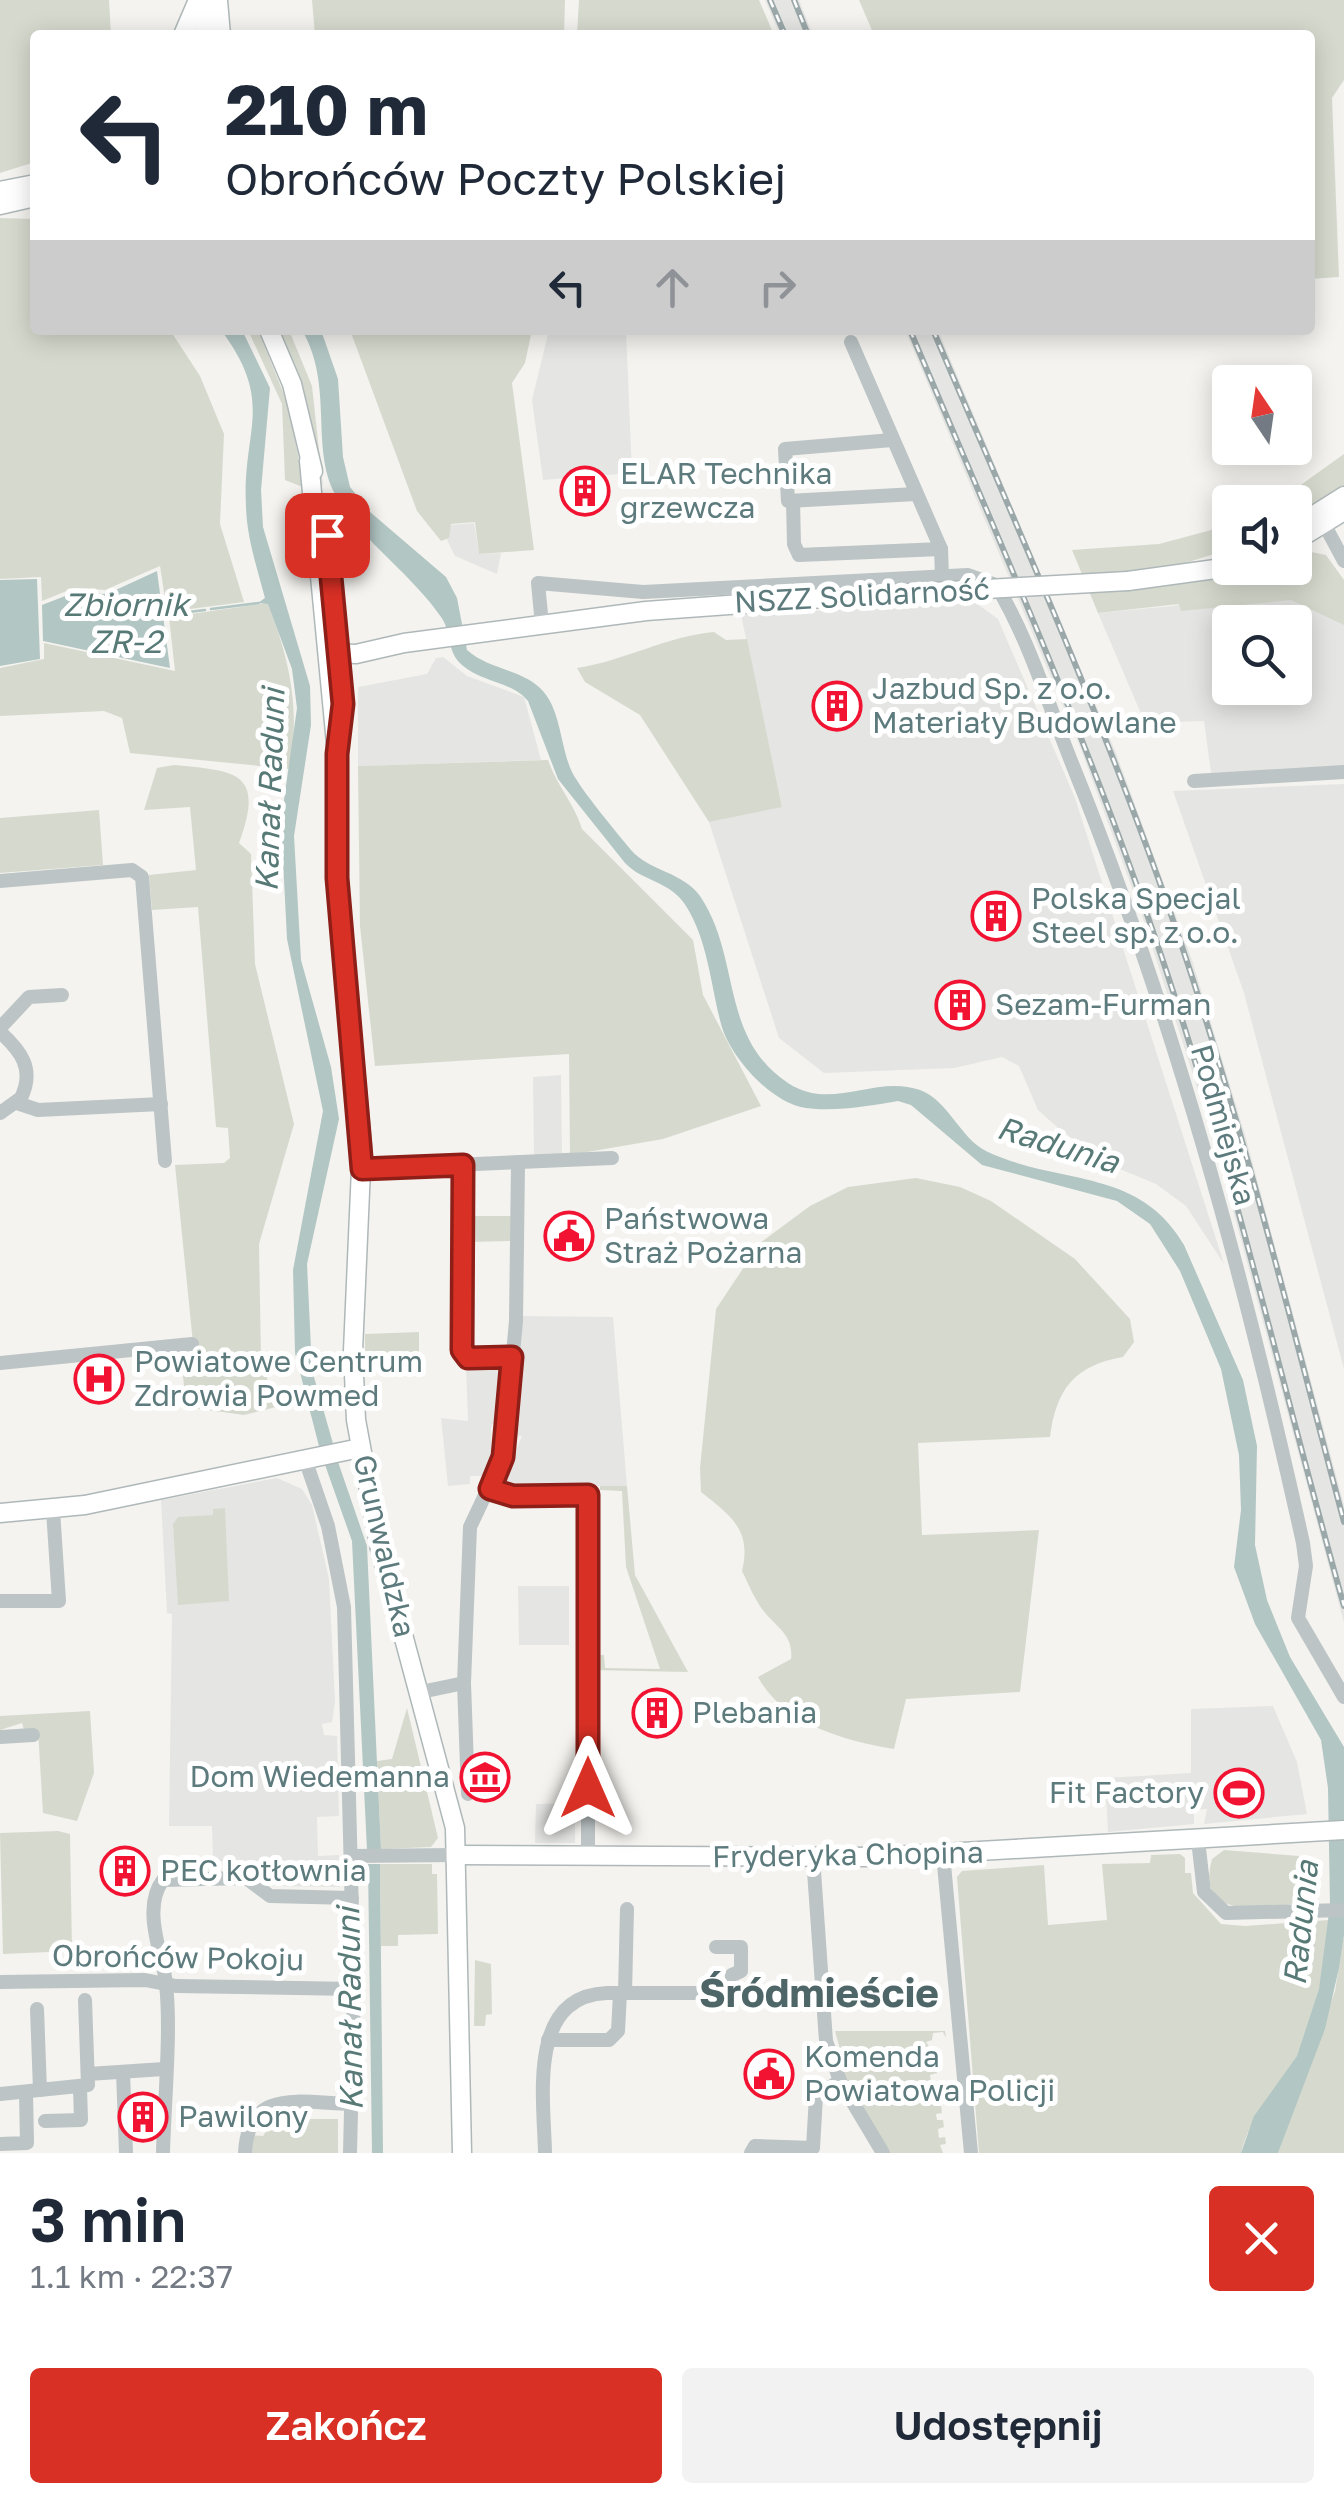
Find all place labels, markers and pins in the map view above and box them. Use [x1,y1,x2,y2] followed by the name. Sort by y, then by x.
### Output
[620,455,833,525] place label: ELAR Technika grzewcza
[559,465,611,517] building icon: ELAR Technika grzewcza
[285,493,370,578] pin
[872,670,1177,740] place label: Jazbud Sp. z o.o. Materiały Budowlane
[811,680,863,732] building icon: Jazbud Sp. z o.o. Materiały Budowlane
[1031,880,1241,950] place label: Polska Specjal Steel sp. z o.o.
[970,890,1022,942] building icon: Polska Specjal Steel sp. z o.o.
[934,979,986,1031] building icon: Sezam-Furman
[995,986,1211,1022] place label: Sezam-Furman
[604,1200,802,1270] place label: Państwowa Straż Pożarna
[543,1210,595,1262] public building icon: Państwowa Straż Pożarna
[134,1343,423,1413] place label: Powiatowe Centrum Zdrowia Powmed
[73,1353,125,1405] hospital icon: Powiatowe Centrum Zdrowia Powmed
[631,1687,683,1739] building icon: Plebania
[692,1694,817,1730] place label: Plebania
[459,1751,511,1803] museum icon: Dom Wiedemanna
[190,1758,450,1794] place label: Dom Wiedemanna
[1213,1767,1265,1819] sports icon: Fit Factory
[1049,1774,1204,1810] place label: Fit Factory
[99,1845,151,1897] building icon: PEC kotłownia
[160,1852,367,1888] place label: PEC kotłownia
[804,2038,1055,2108] place label: Komenda Powiatowa Policji
[743,2048,795,2100] public building icon: Komenda Powiatowa Policji
[117,2091,169,2143] building icon: Pawilony
[178,2098,308,2134] place label: Pawilony

